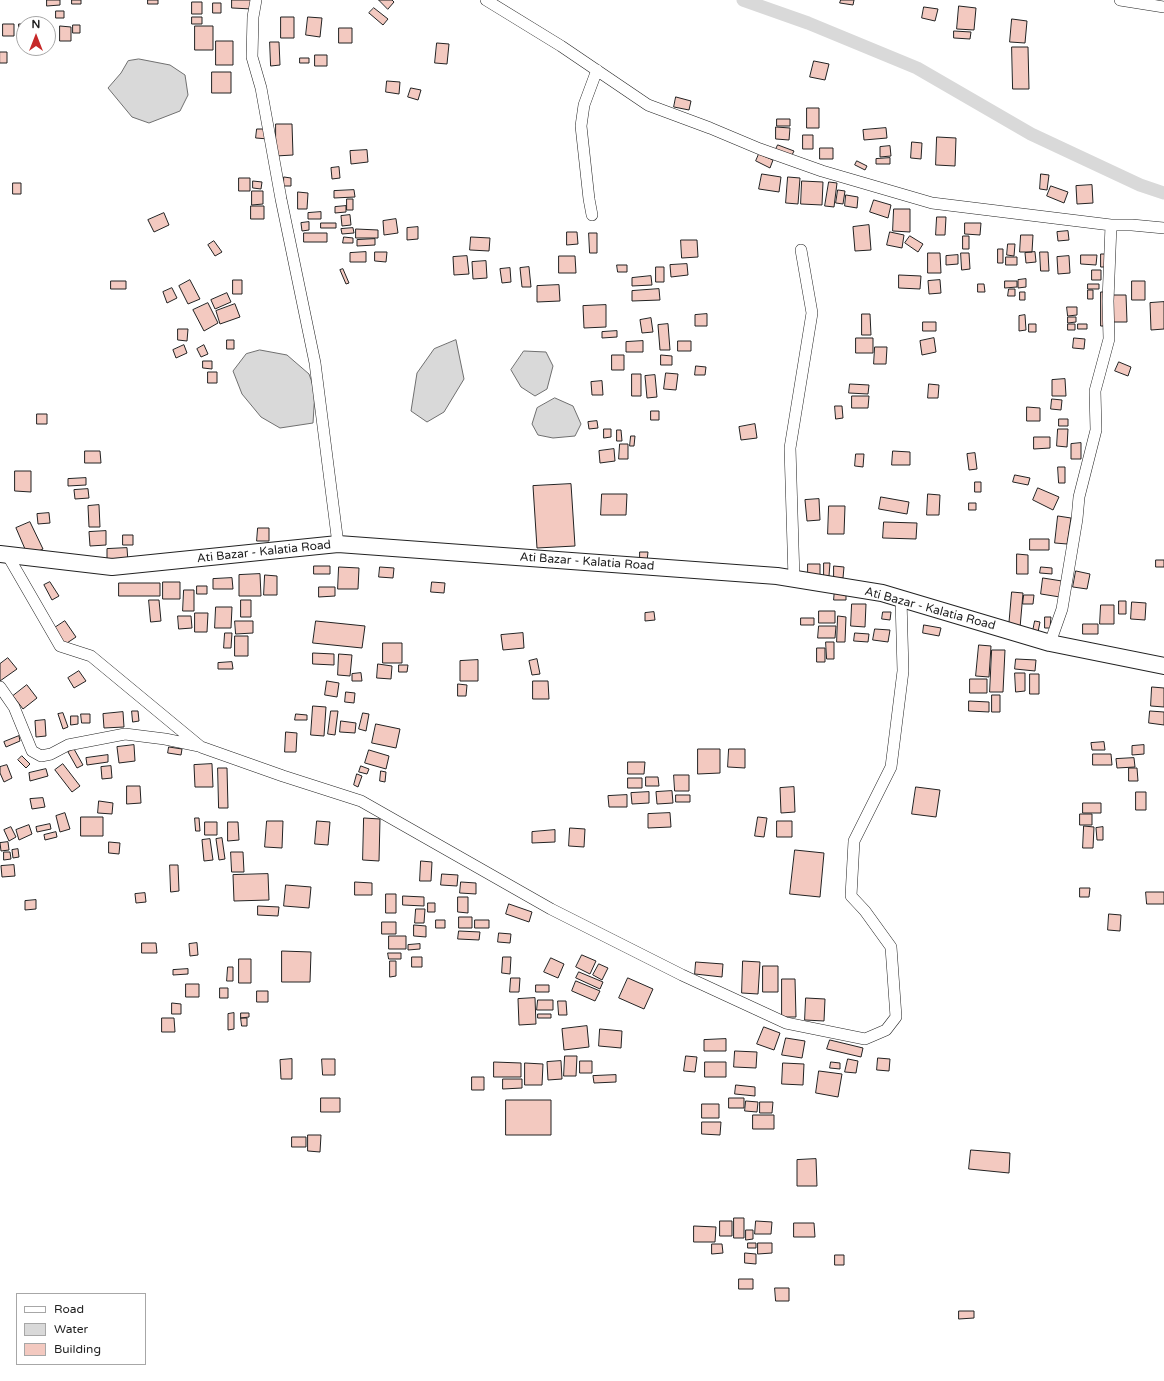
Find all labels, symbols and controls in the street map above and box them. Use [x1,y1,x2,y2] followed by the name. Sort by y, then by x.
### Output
[16,16,56,56] north arrow
[32,18,40,31] text: N
[196,538,332,566] street label: Ati Bazar - Kalatia Road
[519,550,655,574] street label: Ati Bazar - Kalatia Road
[863,585,997,633] street label: Ati Bazar - Kalatia Road
[16,1293,146,1365] legend
[54,1302,84,1316] text: Road
[54,1322,88,1336] text: Water
[54,1342,101,1356] text: Building

